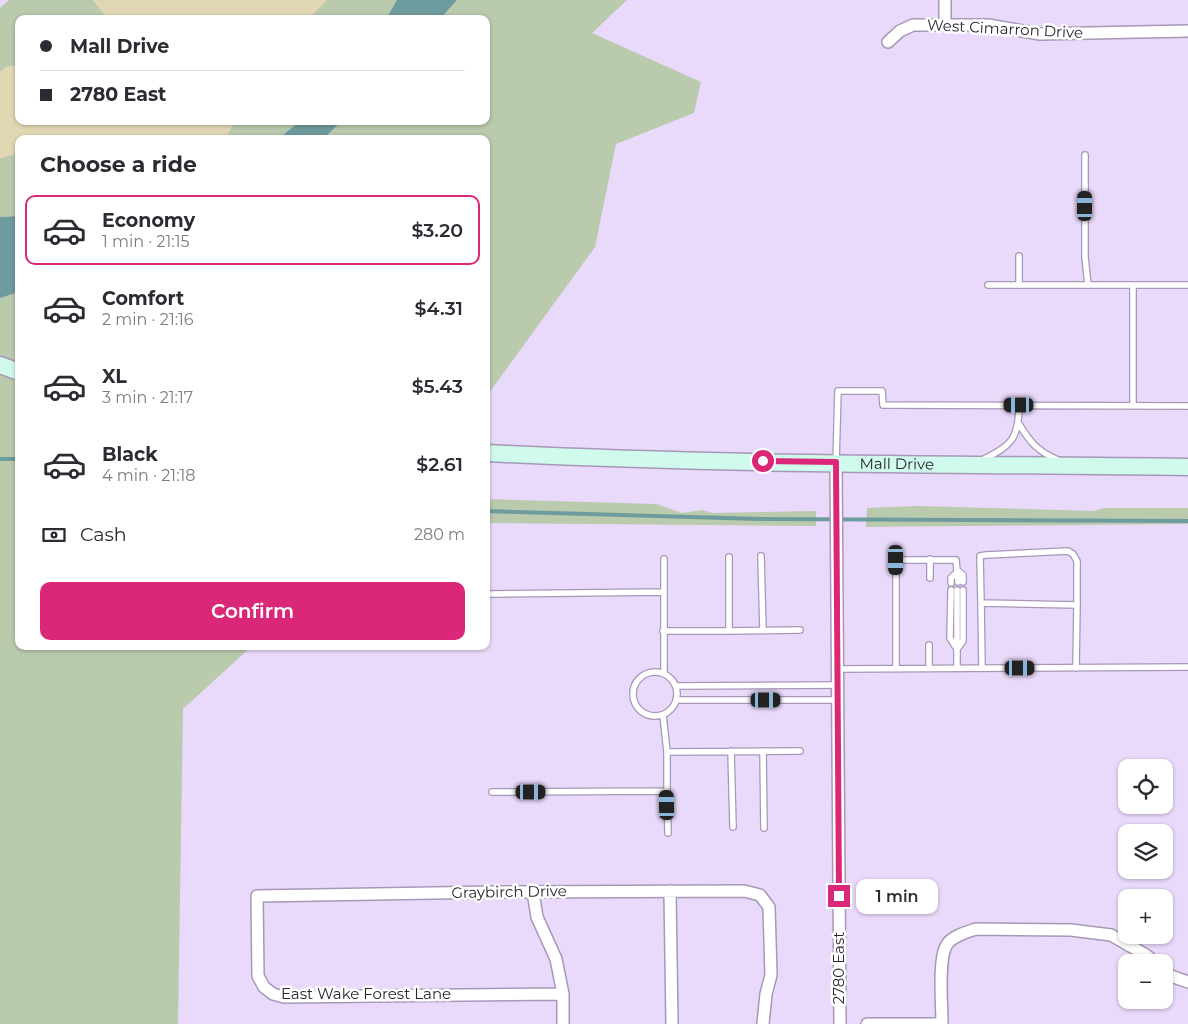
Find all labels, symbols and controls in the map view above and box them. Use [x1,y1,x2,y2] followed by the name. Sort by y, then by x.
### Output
[927,15,1084,42] street label: West Cimarron Drive
[70,35,169,58] text: Mall Drive
[70,83,166,106] text: 2780 East
[40,151,197,178] text: Choose a ride
[1077,191,1092,221] car
[42,208,87,253] icon: car
[102,209,195,232] text: Economy
[411,219,463,242] text: $3.20
[102,232,190,251] text: 1 min · 21:15
[42,286,87,331] icon: car
[102,287,184,310] text: Comfort
[414,297,463,320] text: $4.31
[102,310,194,329] text: 2 min · 21:16
[42,364,87,409] icon: car
[102,365,127,388] text: XL
[412,375,463,398] text: $5.43
[102,388,193,407] text: 3 min · 21:17
[1004,398,1034,413] car
[42,442,87,487] icon: car
[102,443,158,466] text: Black
[752,450,774,472] route start
[416,453,463,476] text: $2.61
[859,454,934,474] street label: Mall Drive
[102,466,196,485] text: 4 min · 21:18
[40,521,68,549] icon: cash
[80,523,127,546] text: Cash
[414,525,465,544] text: 280 m
[888,545,903,575] car
[40,582,465,640] button: Confirm
[1005,661,1035,676] car
[751,693,781,708] car
[1118,759,1173,1009] map controls
[1118,759,1173,814] button: locate
[516,785,546,800] car
[659,790,674,820] car
[1118,824,1173,879] button: layers
[856,878,939,914] callout: 1 min
[451,881,567,902] street label: Graybirch Drive
[828,885,850,907] route end
[876,887,918,906] text: 1 min
[1118,889,1173,944] button: +
[829,932,848,1004] street label: 2780 East
[1118,954,1173,1009] button: −
[281,984,451,1003] street label: East Wake Forest Lane

